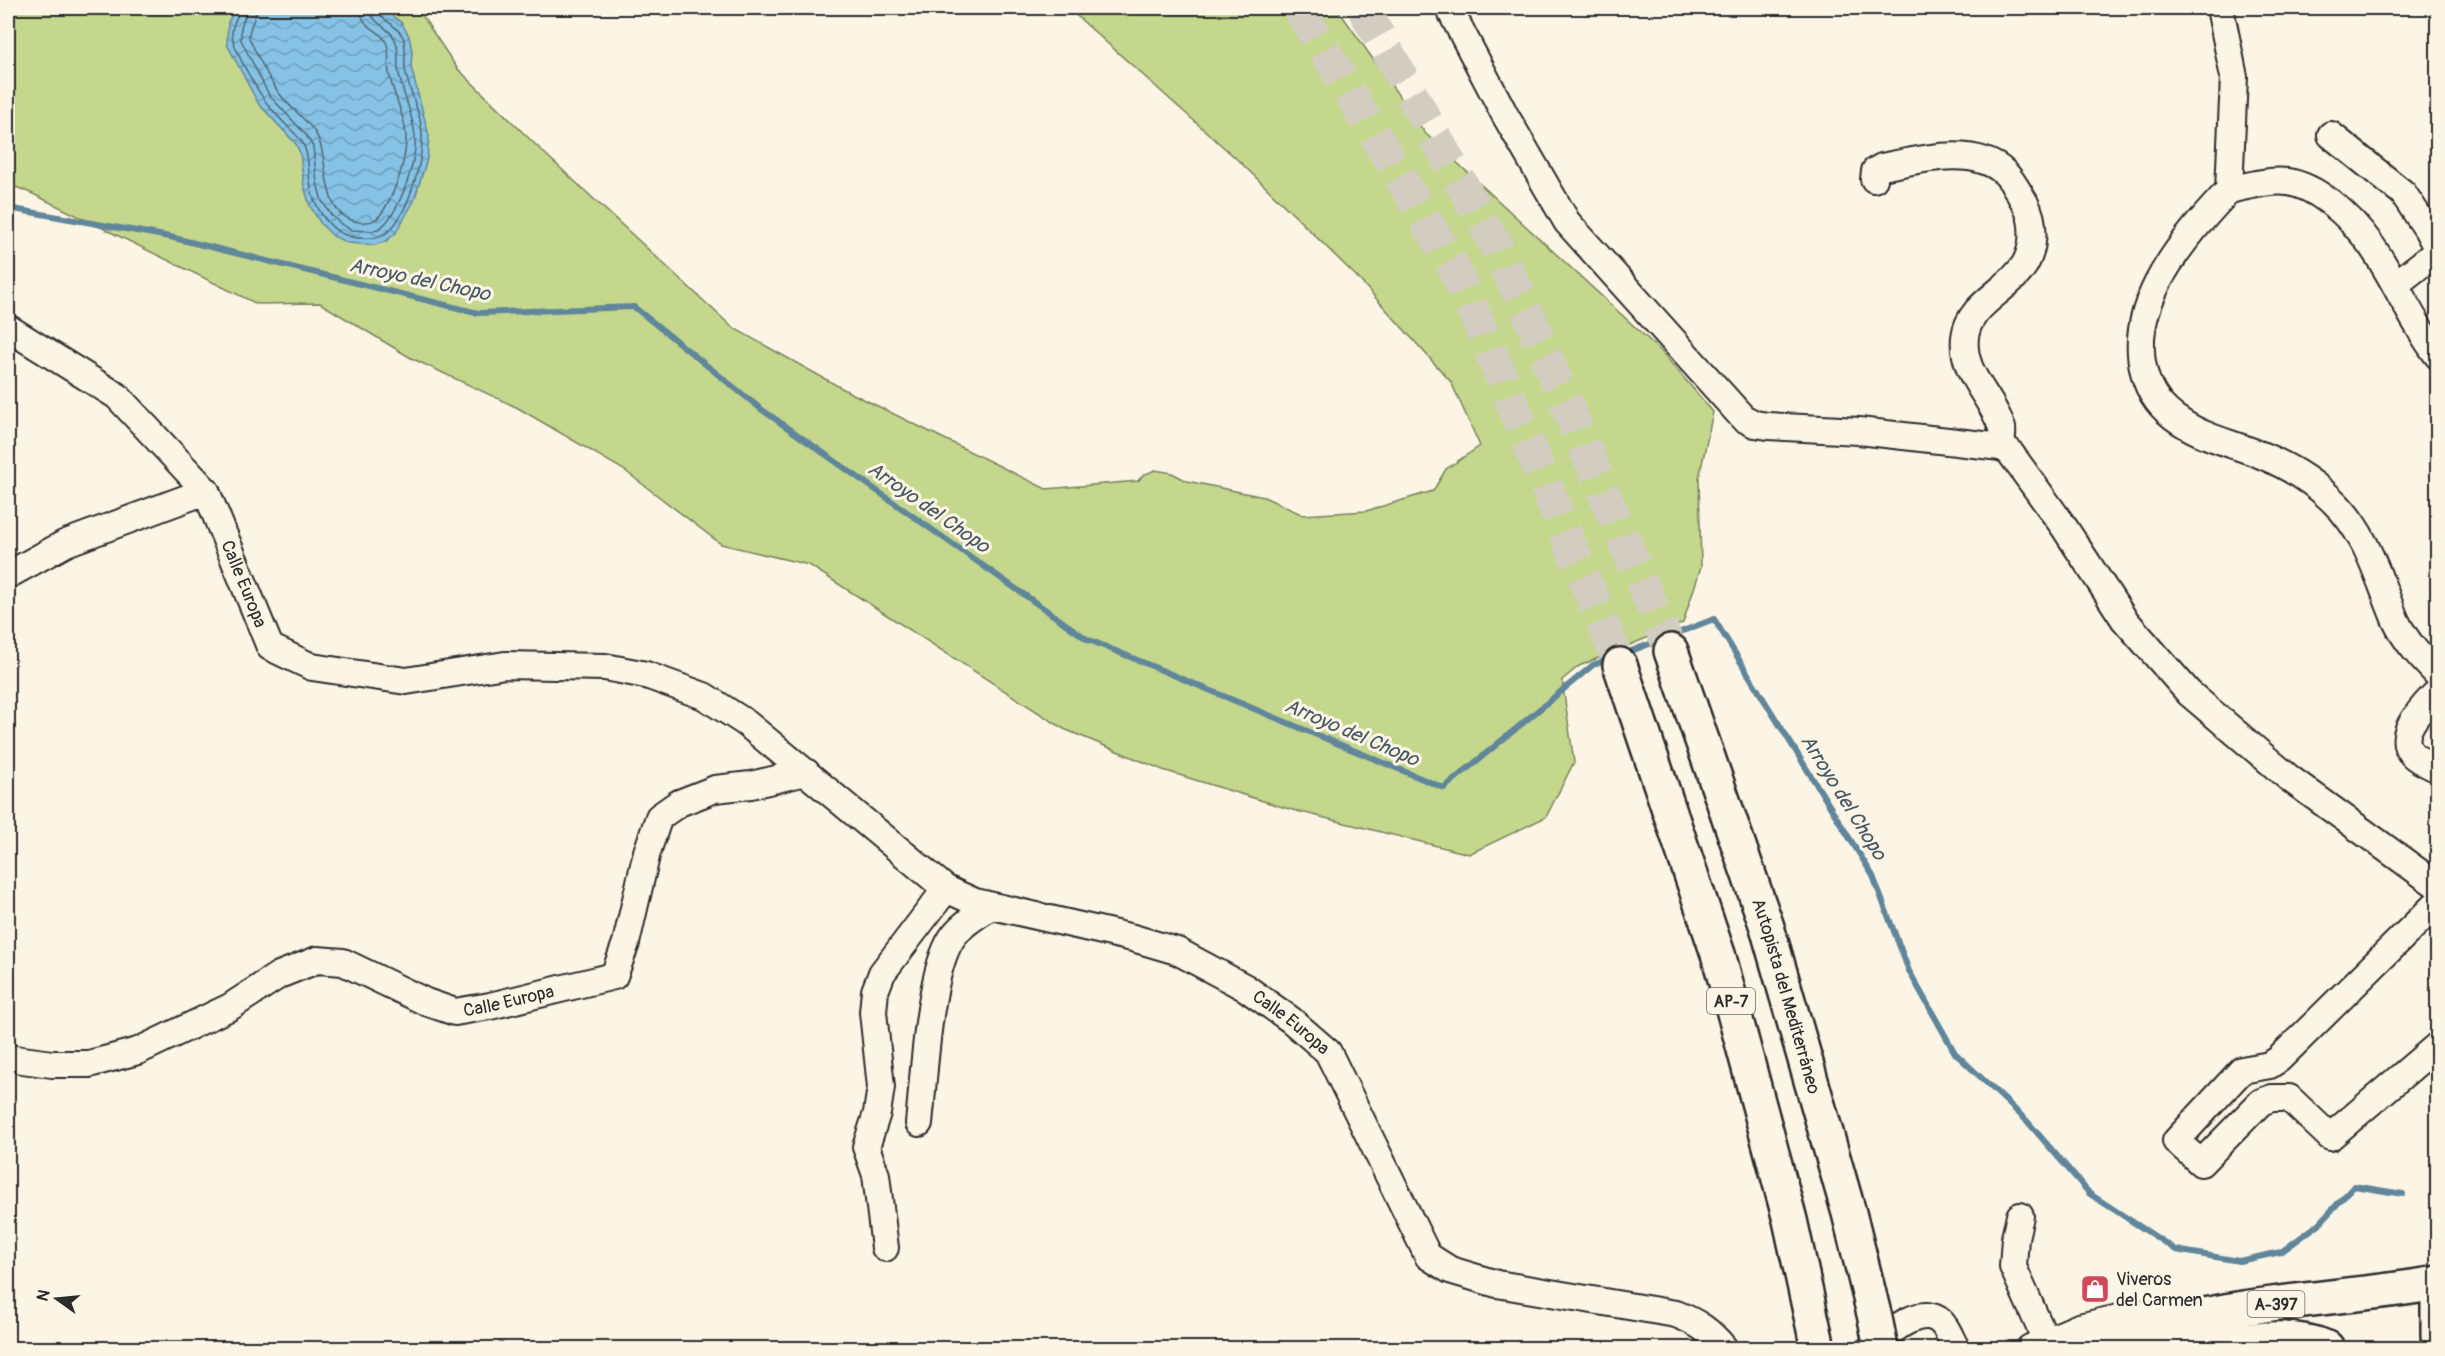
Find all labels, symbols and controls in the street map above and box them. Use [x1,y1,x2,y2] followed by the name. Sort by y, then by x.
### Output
[347,252,494,307] water label: Arroyo del Chopo
[863,456,995,559] water label: Arroyo del Chopo
[216,537,272,631] street label: Calle Europa
[1281,693,1424,772] water label: Arroyo del Chopo
[1795,730,1893,866] water label: Arroyo del Chopo
[1746,896,1825,1097] street label: Autopista del Mediterráneo
[462,980,556,1022] street label: Calle Europa
[1248,985,1334,1060] street label: Calle Europa
[1707,988,1755,1014] road number: AP-7
[2116,1268,2203,1312] place label: Viveros del Carmen
[27,1269,87,1329] north arrow
[2079,1273,2111,1305] shop icon: Viveros del Carmen
[32,1287,55,1303] text: N
[2248,1291,2304,1317] road number: A-397

